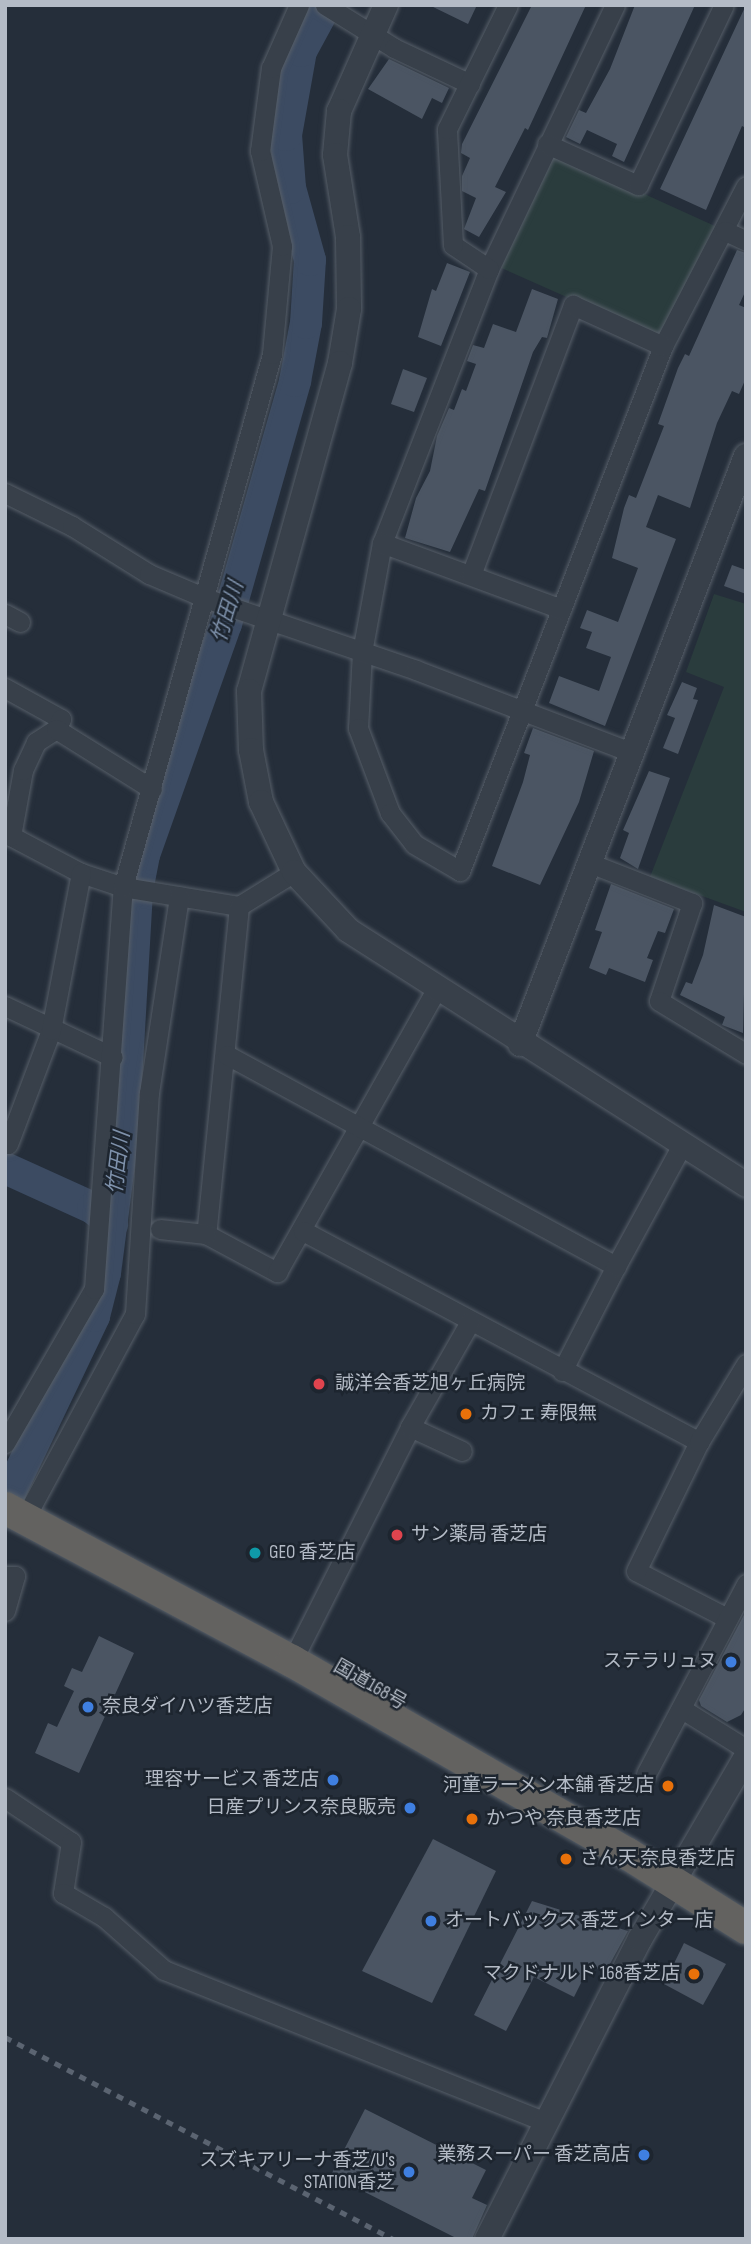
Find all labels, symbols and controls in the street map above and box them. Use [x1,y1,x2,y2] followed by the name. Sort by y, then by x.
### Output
[207,578,249,646] water label: 竹田川
[103,1130,135,1196] water label: 竹田川
[335,1373,525,1395] place label: 誠洋会香芝旭ヶ丘病院
[309,1374,329,1394] marker: 誠洋会香芝旭ヶ丘病院
[480,1403,597,1425] place label: カフェ 寿限無
[458,1406,474,1422] marker: カフェ 寿限無
[411,1524,547,1546] place label: サン薬局 香芝店
[389,1527,405,1543] marker: サン薬局 香芝店
[269,1542,355,1564] place label: GEO 香芝店
[247,1545,263,1561] marker: GEO 香芝店
[603,1651,717,1673] place label: ステラリュヌ
[723,1654,739,1670] marker: ステラリュヌ
[330,1655,410,1715] street label: 国道168号
[102,1696,273,1718] place label: 奈良ダイハツ香芝店
[80,1699,96,1715] marker: 奈良ダイハツ香芝店
[145,1769,319,1791] place label: 理容サービス 香芝店
[325,1772,341,1788] marker: 理容サービス 香芝店
[442,1775,654,1797] place label: 河童ラーメン本舗 香芝店
[660,1778,676,1794] marker: 河童ラーメン本舗 香芝店
[206,1797,396,1819] place label: 日産プリンス奈良販売
[402,1800,418,1816] marker: 日産プリンス奈良販売
[486,1808,641,1830] place label: かつや 奈良香芝店
[464,1811,480,1827] marker: かつや 奈良香芝店
[580,1848,735,1870] place label: さん天 奈良香芝店
[558,1851,574,1867] marker: さん天 奈良香芝店
[445,1910,714,1932] place label: オートバックス 香芝インター店
[423,1913,439,1929] marker: オートバックス 香芝インター店
[483,1963,680,1985] place label: マクドナルド 168香芝店
[686,1966,702,1982] marker: マクドナルド 168香芝店
[437,2144,630,2166] place label: 業務スーパー 香芝高店
[636,2147,652,2163] marker: 業務スーパー 香芝高店
[199,2150,395,2194] place label: スズキアリーナ香芝/U's STATION香芝
[401,2164,417,2180] marker: スズキアリーナ香芝/U's STATION香芝

